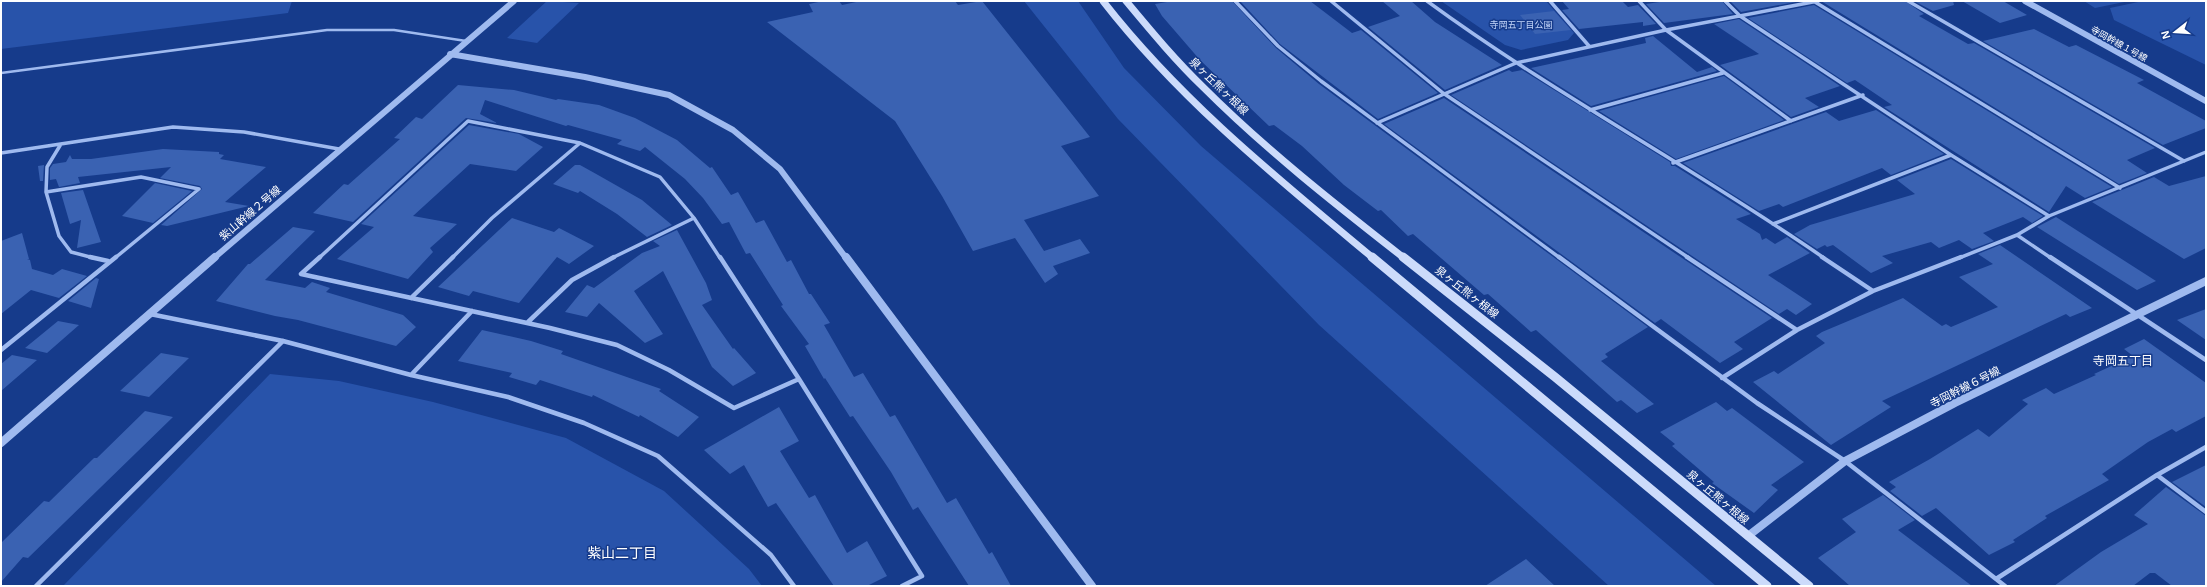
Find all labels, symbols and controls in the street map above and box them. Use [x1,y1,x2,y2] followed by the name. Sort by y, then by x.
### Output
[2155,12,2195,52] north arrow
[1489,20,1553,30] park label: 寺岡五丁目公園
[2089,24,2150,64] street label: 寺岡幹線１号線
[2159,29,2172,40] text: N
[1187,55,1251,117] street label: 泉ヶ丘熊ヶ根線
[217,183,283,243] street label: 紫山幹線２号線
[1433,264,1501,320] street label: 泉ヶ丘熊ヶ根線
[2093,354,2153,368] district label: 寺岡五丁目
[1928,364,2002,410] street label: 寺岡幹線６号線
[1685,468,1751,526] street label: 泉ヶ丘熊ヶ根線
[587,545,657,561] district label: 紫山二丁目

